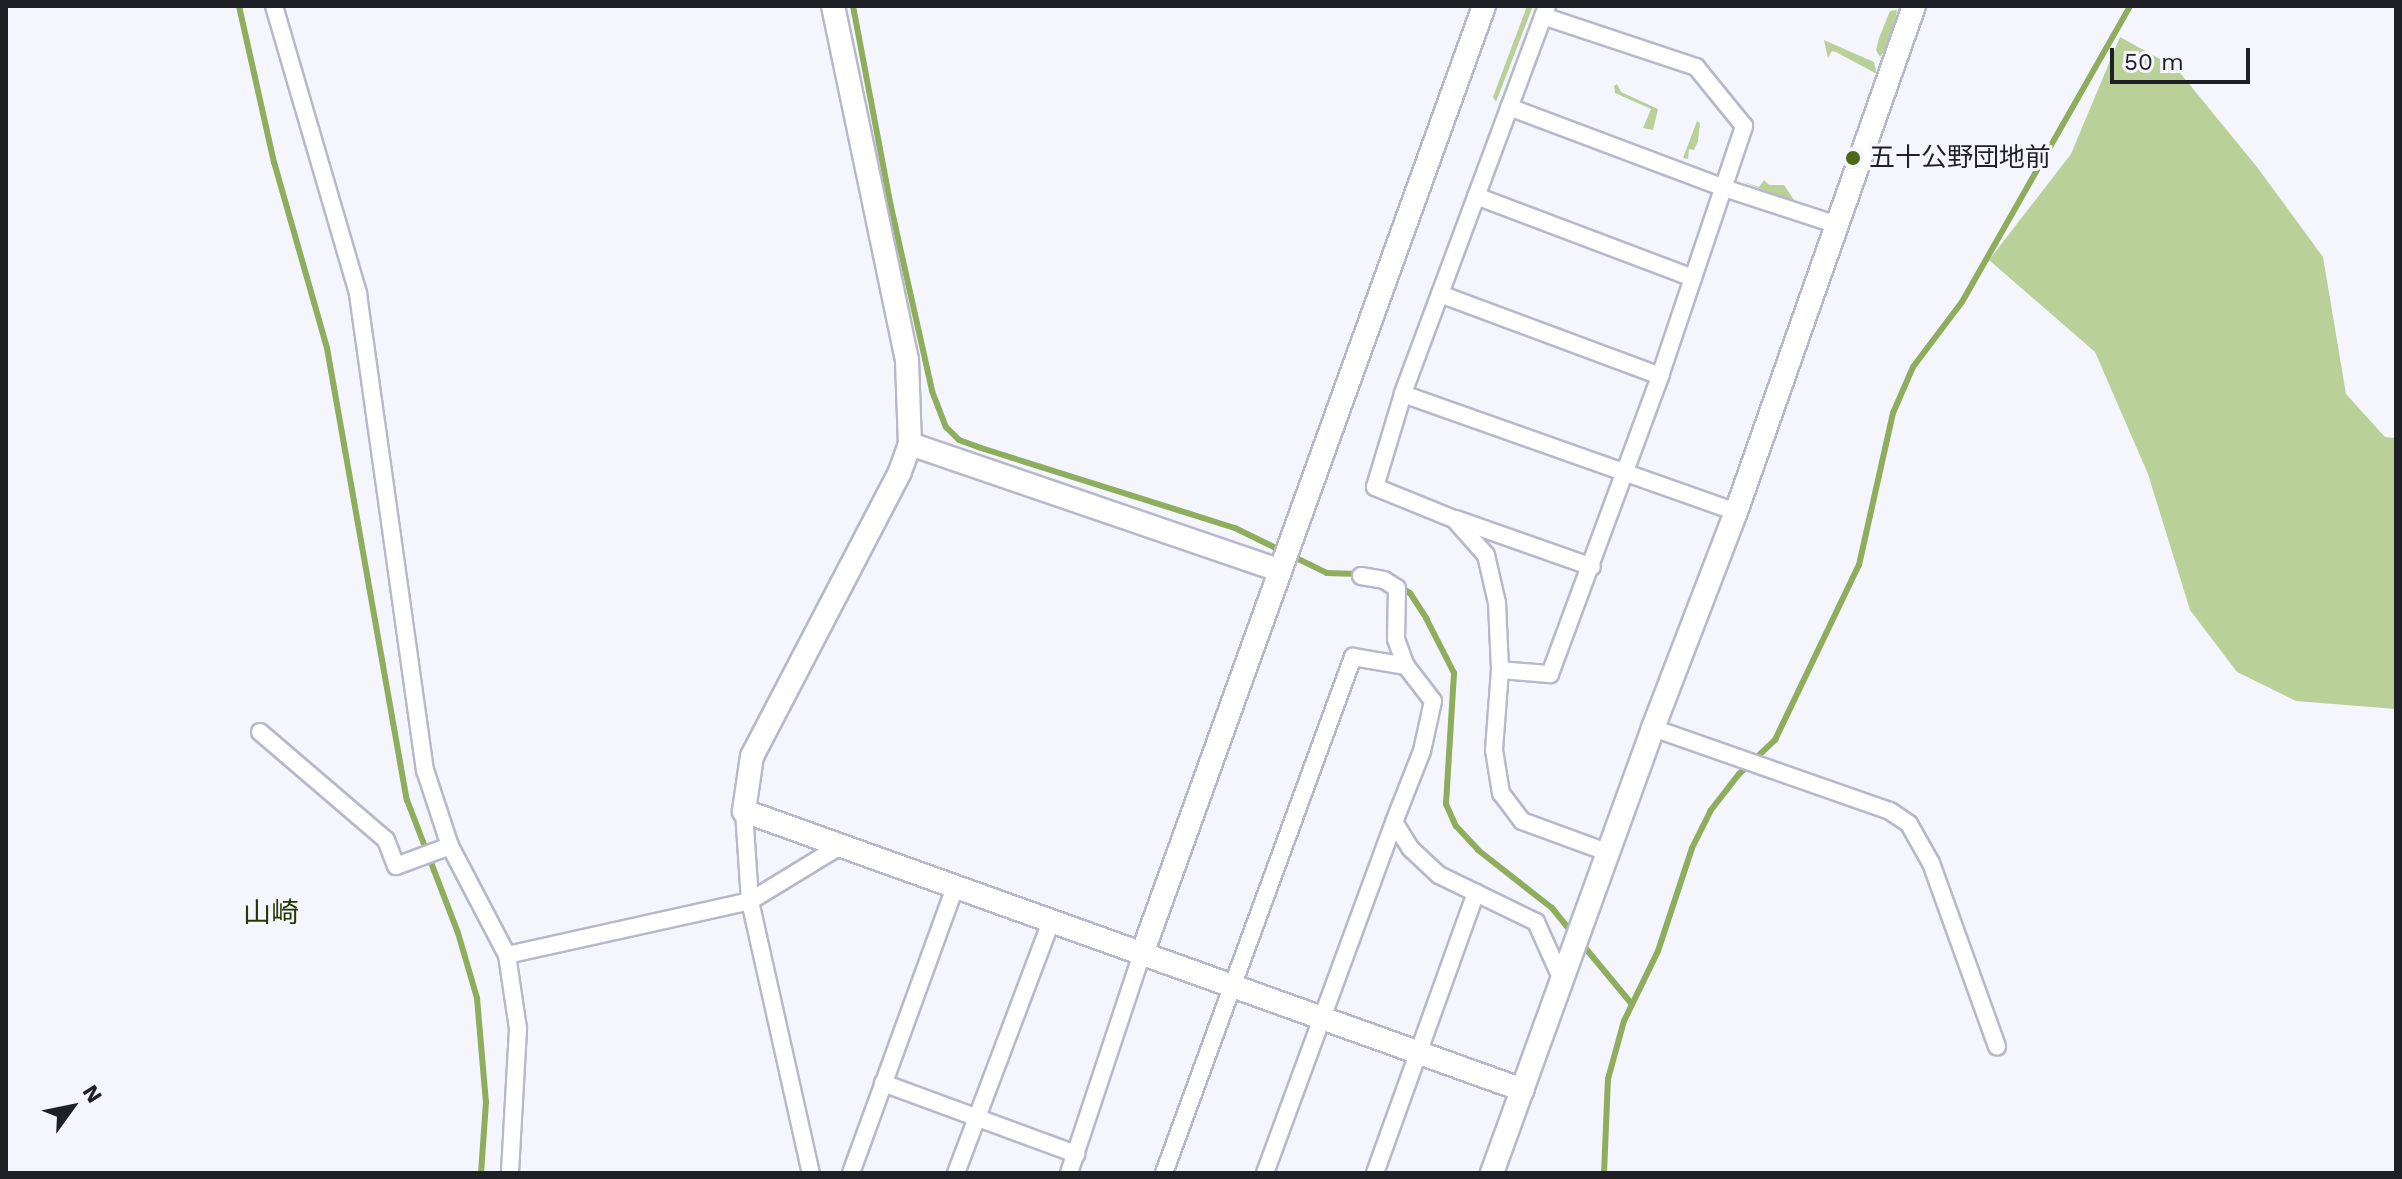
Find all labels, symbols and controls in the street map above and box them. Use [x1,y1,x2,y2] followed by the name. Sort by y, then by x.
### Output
[2114,32,2254,82] scale bar
[2124,48,2184,76] text: 50 m
[1869,142,2051,174] place label: 五十公野団地前
[1844,149,1862,167] marker: 五十公野団地前
[243,896,299,930] district label: 山崎
[32,1067,112,1147] north arrow
[78,1080,107,1107] text: N

